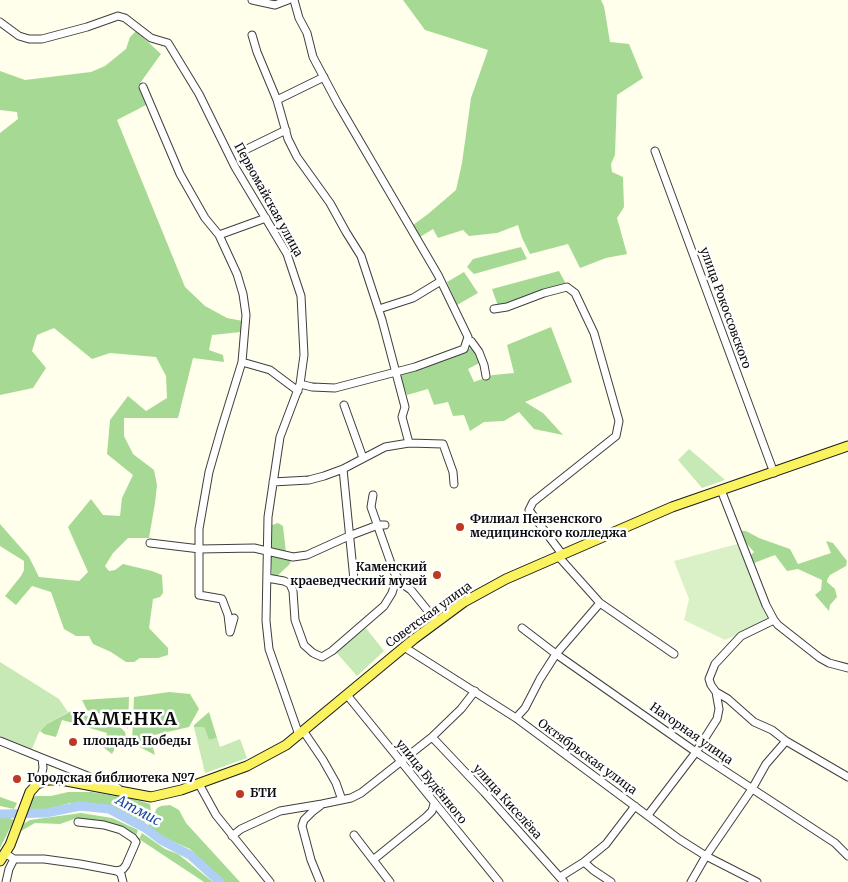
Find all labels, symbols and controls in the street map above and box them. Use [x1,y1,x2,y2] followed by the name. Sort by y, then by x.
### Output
[231,140,305,260] street label: Первомайская улица
[696,245,754,371] street label: улица Рокоссовского
[470,513,627,541] place label: Филиал Пензенского медицинского колледжа
[454,521,466,533] marker: Филиал Пензенского медицинского колледжа
[290,561,427,589] place label: Каменский краеведческий музей
[431,569,443,581] marker: Каменский краеведческий музей
[383,579,475,651] street label: Советская улица
[647,700,735,768] street label: Нагорная улица
[71,709,179,731] district label: КАМЕНКА
[535,716,639,798] street label: Октябрьская улица
[83,735,191,749] place label: площадь Победы
[67,736,79,748] marker: площадь Победы
[393,737,469,827] street label: улица Будённого
[470,762,544,842] street label: улица Киселёва
[27,772,195,786] place label: Городская библиотека №7
[11,773,23,785] marker: Городская библиотека №7
[250,787,277,801] place label: БТИ
[234,788,246,800] marker: БТИ
[113,792,163,830] water label: Атмис

